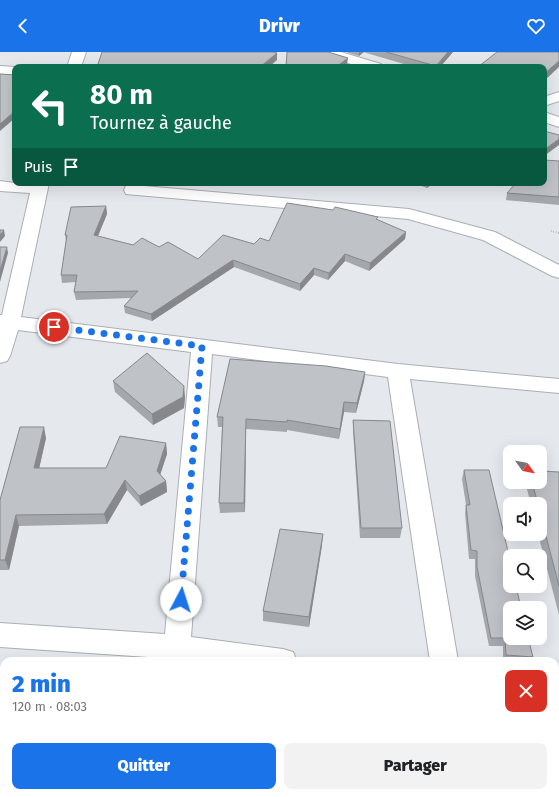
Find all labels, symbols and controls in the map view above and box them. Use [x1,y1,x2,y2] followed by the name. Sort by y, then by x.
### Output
[12,15,34,37] icon: back
[259,15,300,37] text: Drivr
[525,15,547,37] icon: heart
[90,78,153,111] text: 80 m
[24,80,76,132] icon: left
[90,112,232,134] text: Tournez à gauche
[60,156,82,178] icon: arrive
[24,158,52,176] text: Puis
[37,310,71,344] pin
[43,316,65,338] icon: arrive
[503,445,547,489] north arrow
[503,445,547,645] map controls
[503,497,547,541] button: sound
[503,549,547,593] button: search
[160,579,202,621] position arrow
[503,601,547,645] button: layers
[12,670,71,698] text: 2 min
[505,670,547,712] button: close
[12,699,87,714] text: 120 m · 08:03
[12,743,276,789] button: Quitter
[284,743,547,789] button: Partager

